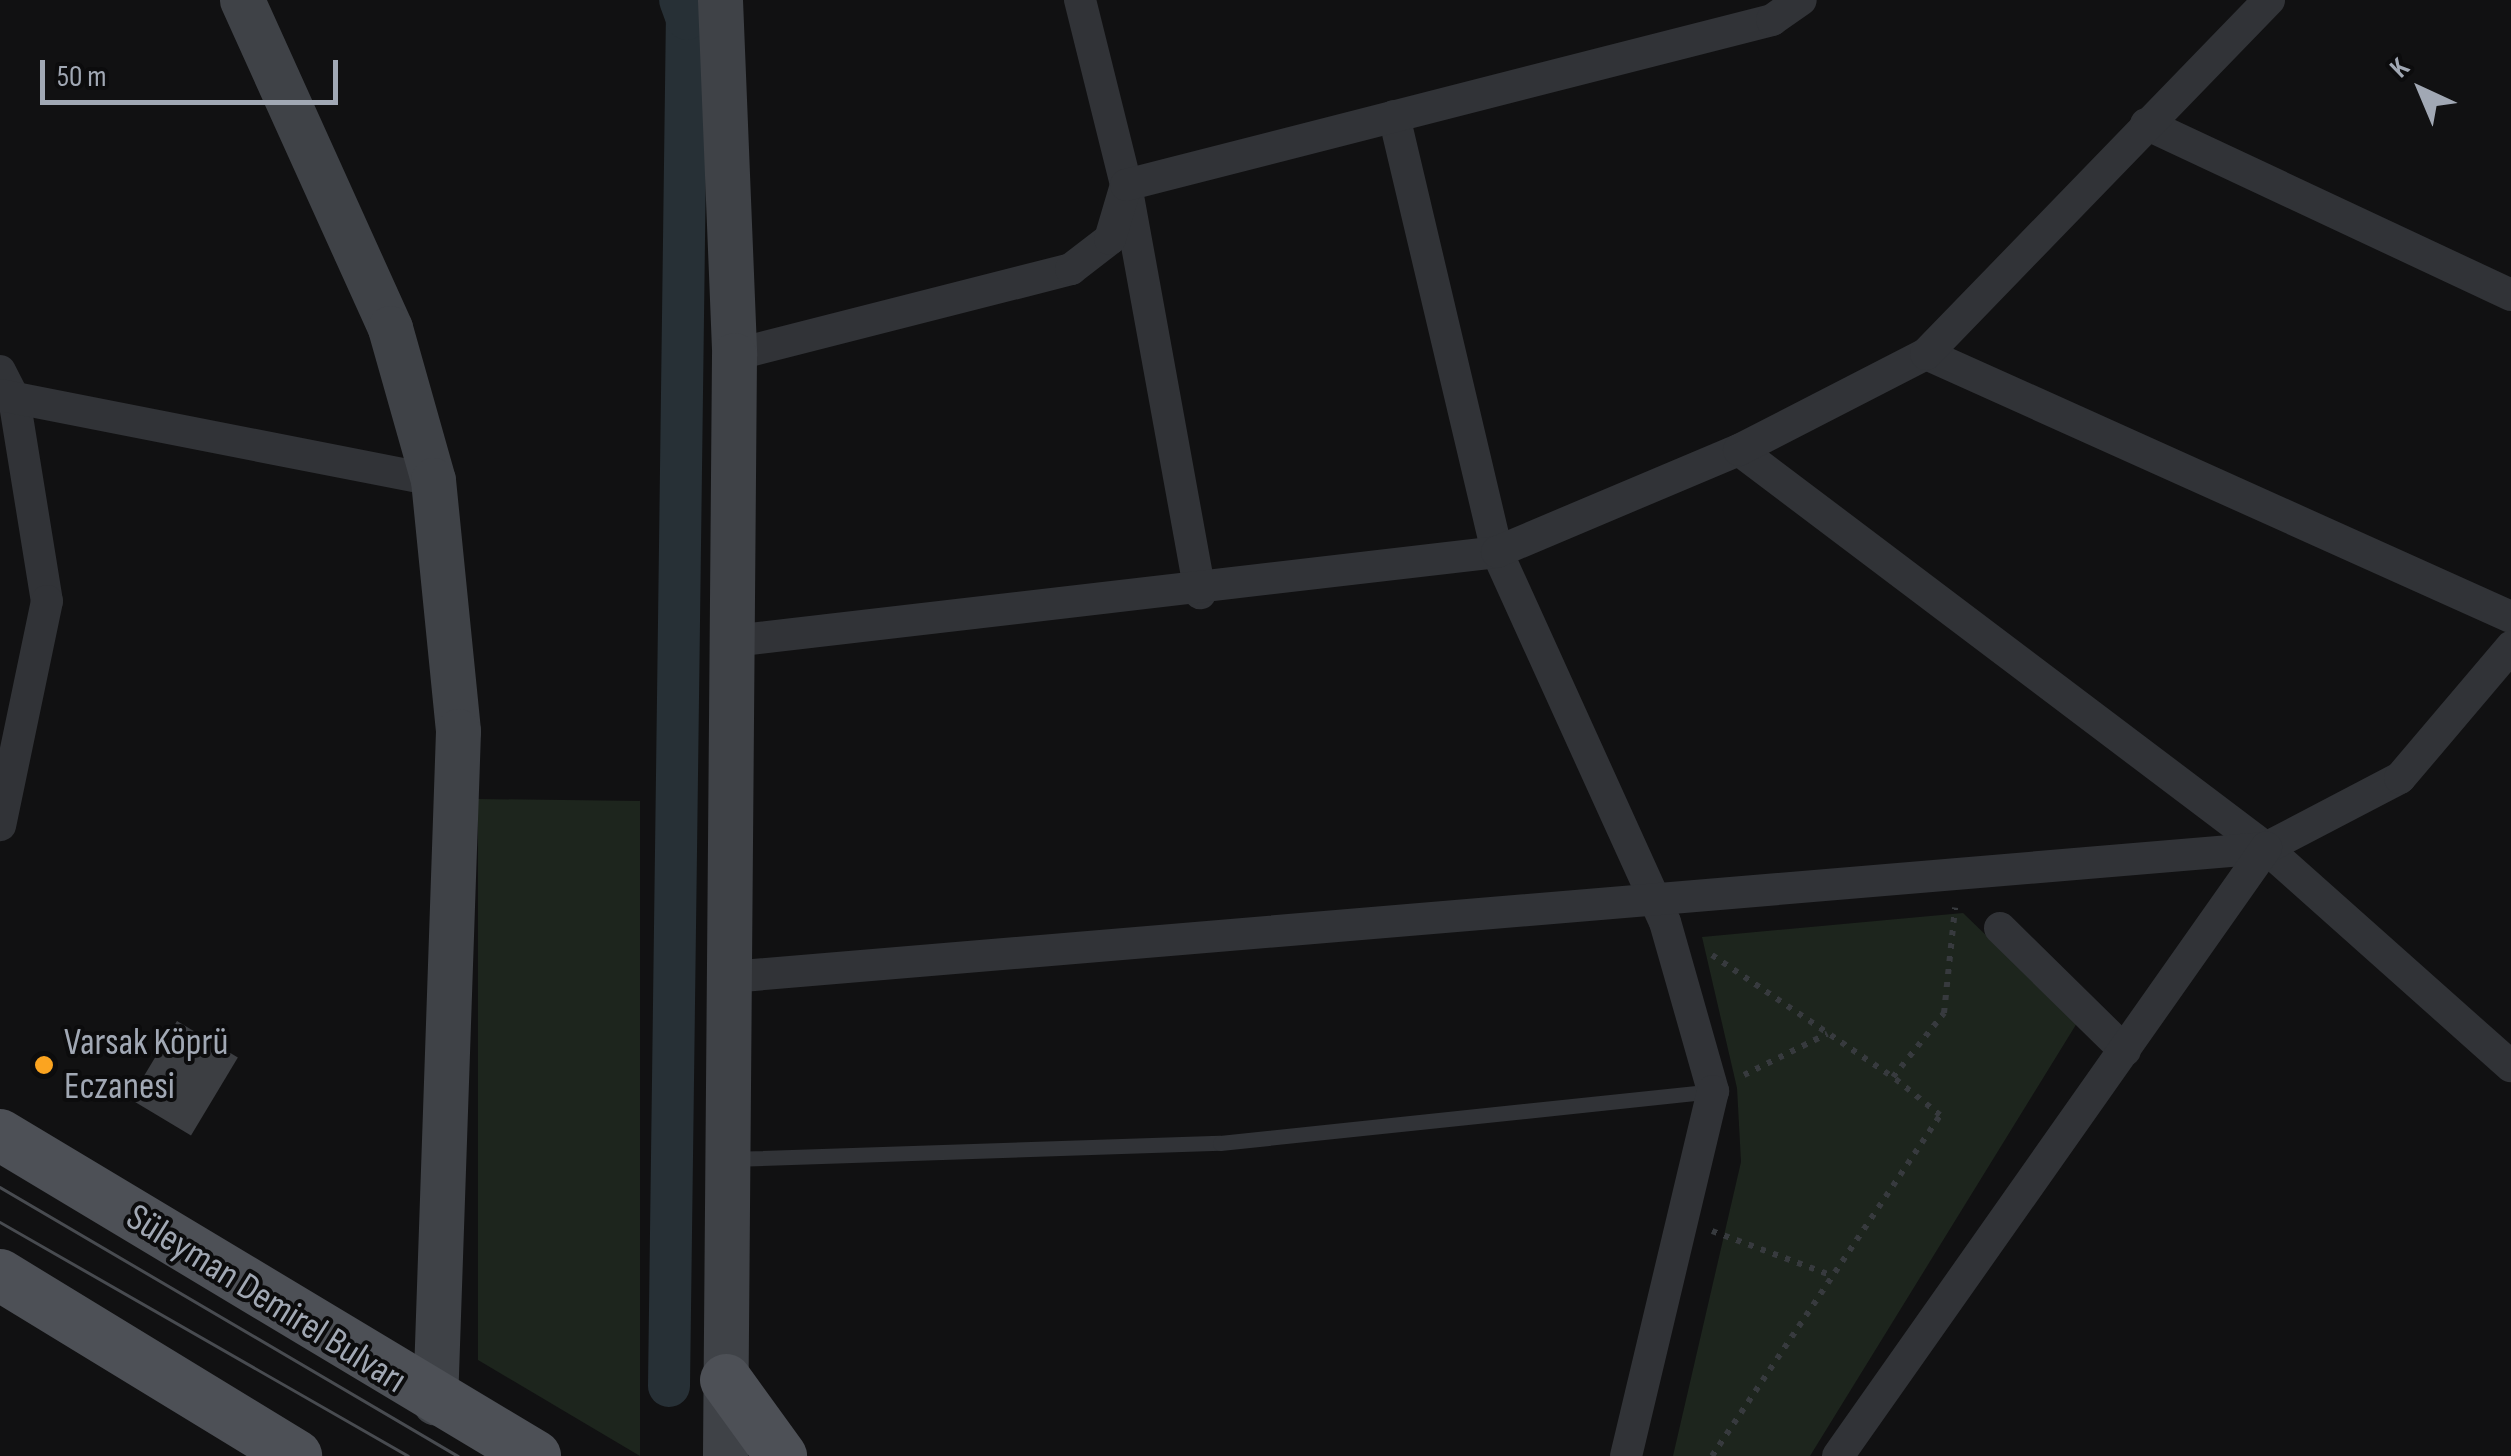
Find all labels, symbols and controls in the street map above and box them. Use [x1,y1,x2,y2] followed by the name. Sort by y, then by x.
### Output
[45,40,342,102] scale bar
[2371,40,2471,140] north arrow
[2383,51,2416,85] text: K
[57,59,106,95] text: 50 m
[64,1020,228,1110] place label: Varsak Köprü Eczanesi
[33,1054,55,1076] marker: Varsak Köprü Eczanesi
[118,1195,414,1403] street label: Süleyman Demirel Bulvarı

